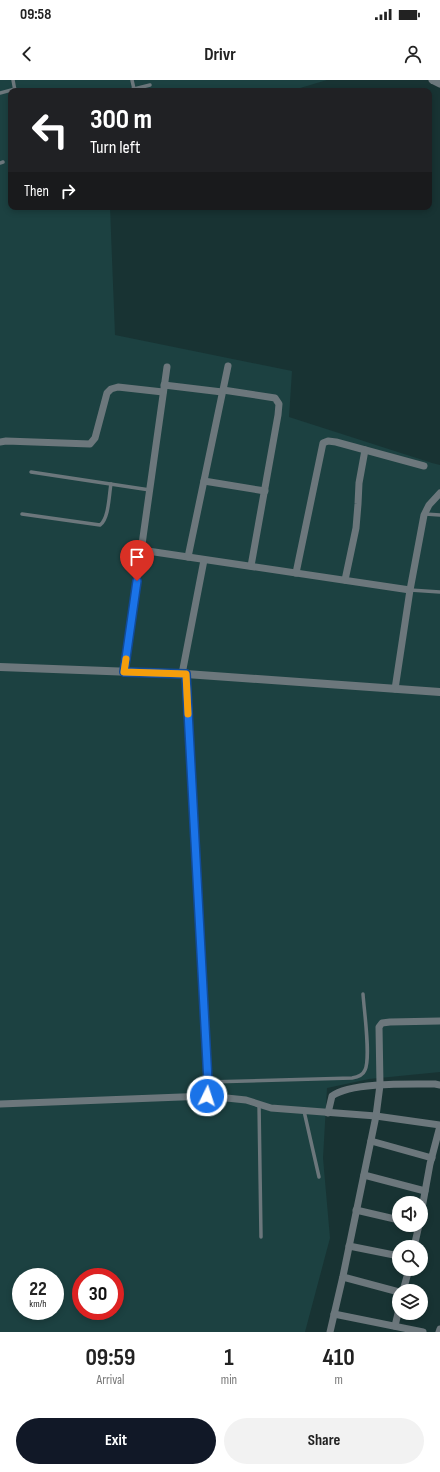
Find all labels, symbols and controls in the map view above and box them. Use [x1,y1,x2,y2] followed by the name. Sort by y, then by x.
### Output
[20,5,51,24] text: 09:58
[16,43,38,65] icon: back
[402,43,424,65] icon: person
[204,44,236,65] text: Drivr
[90,103,152,136] text: 300 m
[24,104,76,156] icon: left
[90,137,141,158] text: Turn left
[57,180,79,202] icon: right
[24,182,49,201] text: Then
[120,540,154,581] pin
[126,546,148,568] icon: arrive
[186,1075,228,1117] position arrow
[392,1196,428,1320] map controls
[392,1196,428,1232] button: sound
[392,1240,428,1276] button: search
[72,1268,124,1320] speed limit sign: 30
[29,1277,47,1301] text: 22
[392,1284,428,1320] button: layers
[29,1298,47,1310] text: km/h
[85,1343,135,1372] text: 09:59
[224,1343,234,1372] text: 1
[323,1343,355,1372] text: 410
[96,1372,124,1388] text: Arrival
[221,1372,237,1388] text: min
[334,1372,343,1388] text: m
[16,1418,216,1464] button: Exit
[224,1418,424,1464] button: Share

